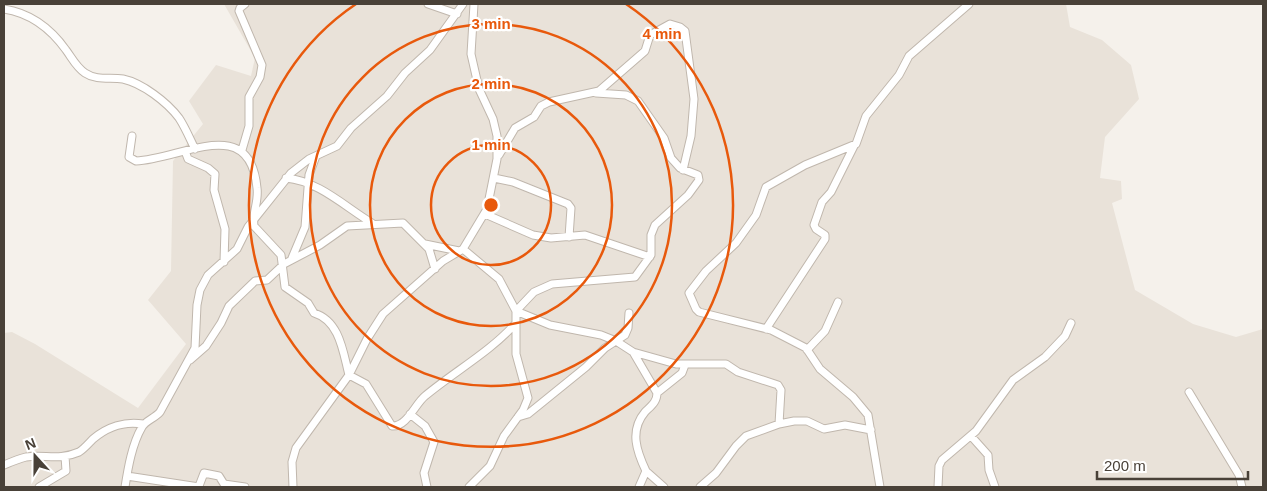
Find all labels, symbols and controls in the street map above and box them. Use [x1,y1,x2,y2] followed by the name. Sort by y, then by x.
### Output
[471,15,511,32] text: 3 min
[642,25,682,42] text: 4 min
[471,75,511,92] text: 2 min
[471,136,511,153] text: 1 min
[482,196,500,214] centre of rings
[10,431,60,481] north arrow
[23,435,38,453] text: N
[1097,448,1248,480] scale bar
[1104,457,1146,474] text: 200 m

